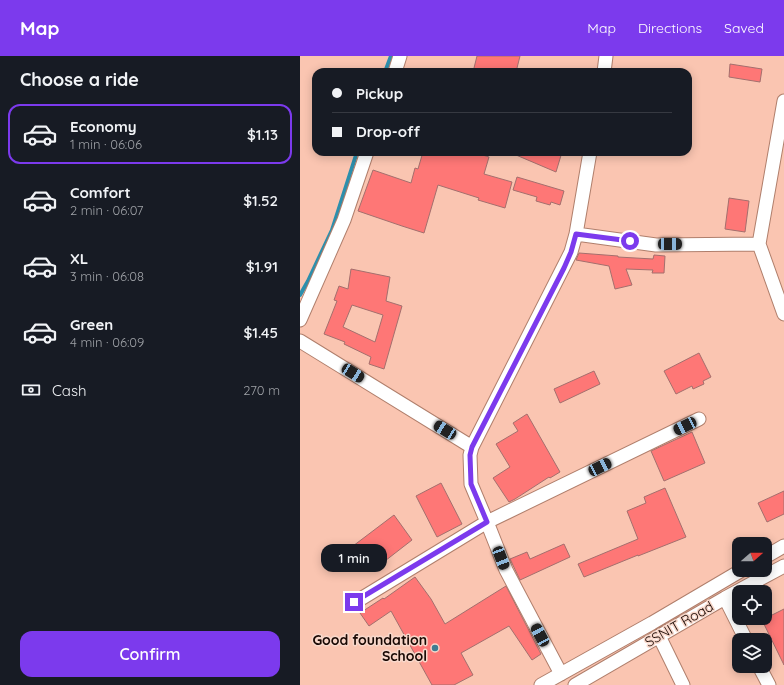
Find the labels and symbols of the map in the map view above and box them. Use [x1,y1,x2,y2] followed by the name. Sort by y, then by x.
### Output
[621,232,639,250] route start
[658,238,682,250] car
[340,362,366,384] car
[672,415,698,437] car
[432,419,458,441] car
[587,456,613,478] car
[732,537,772,577] north arrow
[321,544,387,572] callout: 1 min
[491,545,511,571] car
[345,593,363,611] route end
[641,597,717,651] street label: SSNIT Road
[529,622,551,648] car
[312,631,427,665] place label: Good foundation School
[430,643,440,653] marker: Good foundation School

